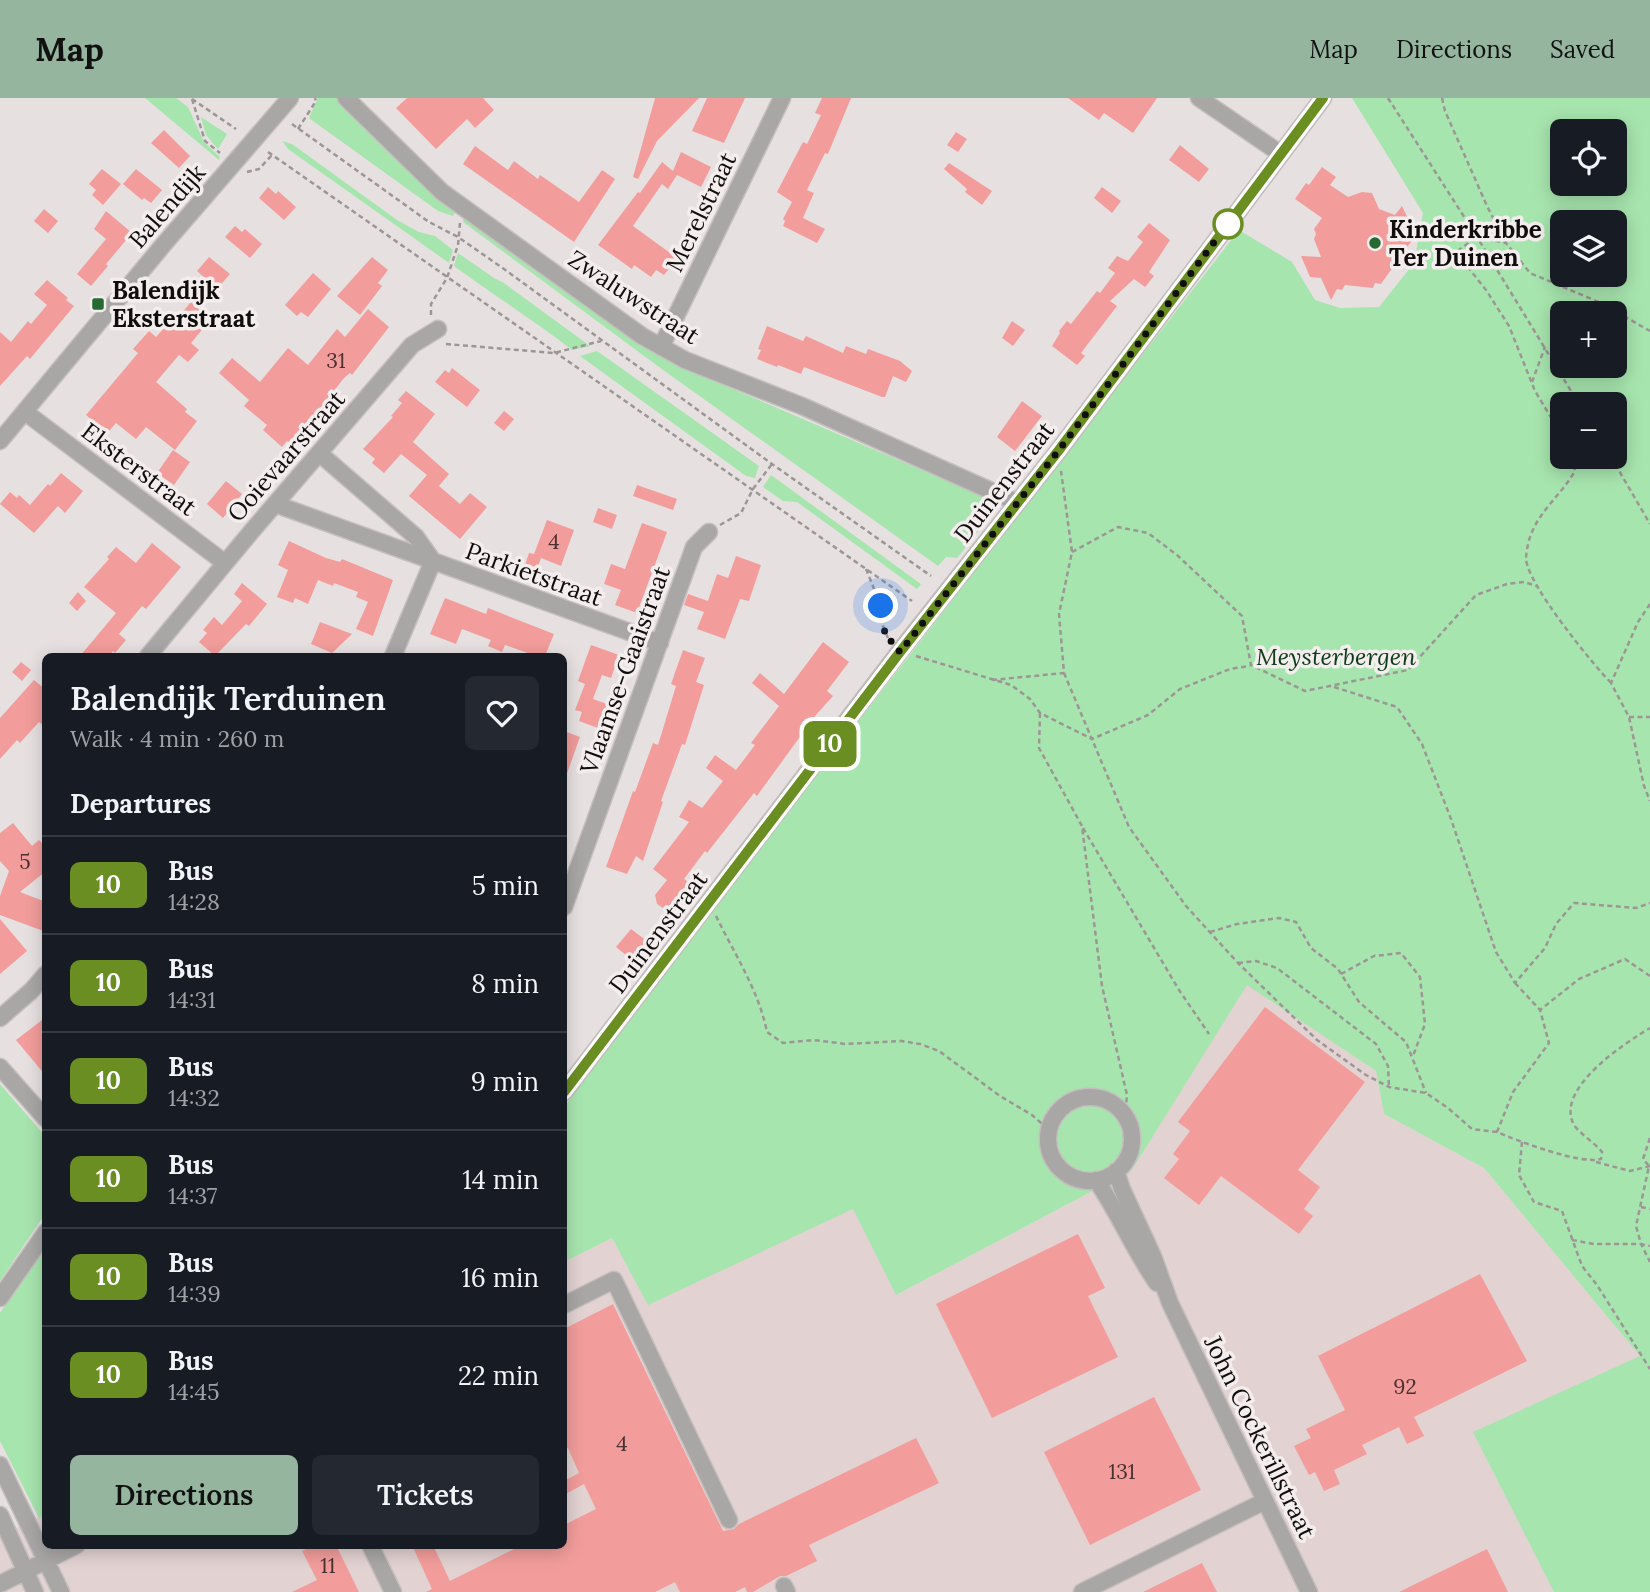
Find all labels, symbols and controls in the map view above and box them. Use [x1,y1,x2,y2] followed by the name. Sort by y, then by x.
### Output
[35,28,104,70] text: Map
[1309,34,1358,65] text: Map
[1396,34,1512,65] text: Directions
[1550,34,1615,65] text: Saved
[1550,119,1627,469] map controls
[1550,119,1627,196] button: locate
[659,147,744,277] street label: Merelstraat
[122,157,212,255] street label: Balendijk
[1213,209,1243,239] unlabelled marker
[1550,210,1627,287] button: layers
[1389,214,1542,273] place label: Kinderkribbe Ter Duinen
[1367,235,1383,251] marker: Kinderkribbe Ter Duinen
[563,243,706,351] street label: Zwaluwstraat
[112,275,256,334] place label: Balendijk Eksterstraat
[90,296,106,312] marker: Balendijk Eksterstraat
[1550,301,1627,378] button: +
[326,347,346,374] house number: 31
[220,383,352,528] street label: Ooievaarstraat
[1550,392,1627,469] button: −
[947,415,1061,549] street label: Duinenstraat
[75,416,203,523] street label: Eksterstraat
[548,528,560,555] house number: 4
[461,535,607,613] street label: Parkietstraat
[573,561,677,779] street label: Vlaamse-Gaaistraat
[863,588,898,623] your location
[1256,641,1416,672] park label: Meysterbergen
[465,676,539,750] button: heart
[70,677,386,719] text: Balendijk Terduinen
[798,721,862,767] line badge: 10
[70,724,284,753] text: Walk · 4 min · 260 m
[817,728,843,759] text: 10
[70,787,211,820] text: Departures
[19,848,31,875] house number: 5
[168,854,214,887] text: Bus
[602,864,715,999] street label: Duinenstraat
[96,869,121,900] text: 10
[472,869,539,902] text: 5 min
[168,887,220,916] text: 14:28
[168,952,214,985] text: Bus
[96,967,121,998] text: 10
[471,967,539,1000] text: 8 min
[168,985,216,1014] text: 14:31
[168,1050,214,1083] text: Bus
[96,1065,121,1096] text: 10
[471,1065,539,1098] text: 9 min
[168,1083,220,1112] text: 14:32
[168,1148,214,1181] text: Bus
[96,1163,121,1194] text: 10
[462,1163,539,1196] text: 14 min
[168,1181,217,1210] text: 14:37
[168,1246,214,1279] text: Bus
[96,1261,121,1292] text: 10
[461,1261,539,1294] text: 16 min
[168,1279,221,1308] text: 14:39
[1197,1329,1323,1544] street label: John Cockerillstraat
[168,1344,214,1377] text: Bus
[96,1359,121,1390] text: 10
[458,1359,539,1392] text: 22 min
[1393,1373,1417,1400] house number: 92
[168,1377,220,1406] text: 14:45
[616,1430,628,1457] house number: 4
[70,1455,298,1535] button: Directions
[312,1455,539,1535] button: Tickets
[1109,1458,1136,1485] house number: 131
[320,1552,336,1579] house number: 11

